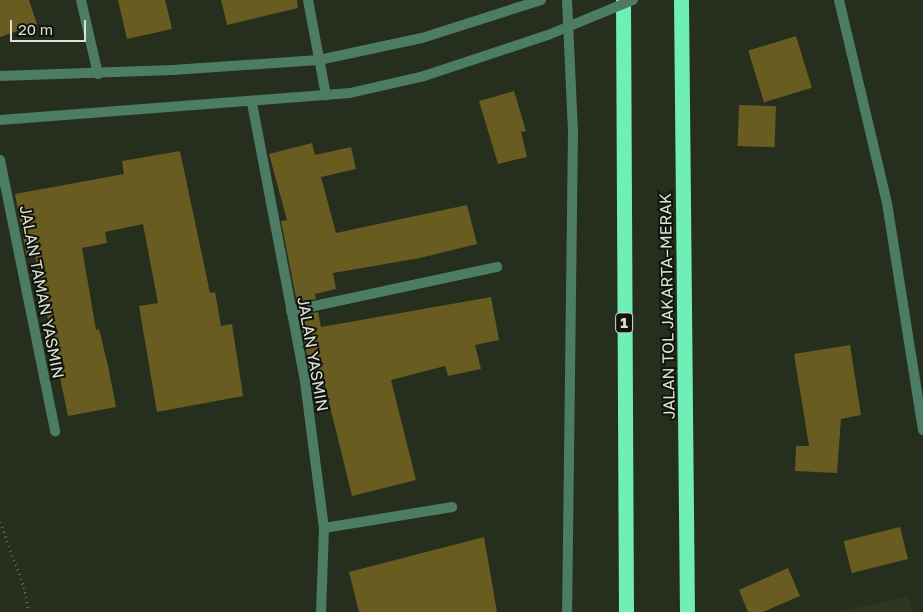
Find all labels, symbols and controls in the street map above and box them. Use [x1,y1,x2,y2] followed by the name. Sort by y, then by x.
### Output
[12,10,89,42] scale bar
[18,20,53,38] text: 20 m
[655,193,679,419] street label: JALAN TOL JAKARTA–MERAK
[16,204,68,380] street label: JALAN TAMAN YASMIN
[293,295,333,413] street label: JALAN YASMIN
[614,310,634,336] road number: 1

